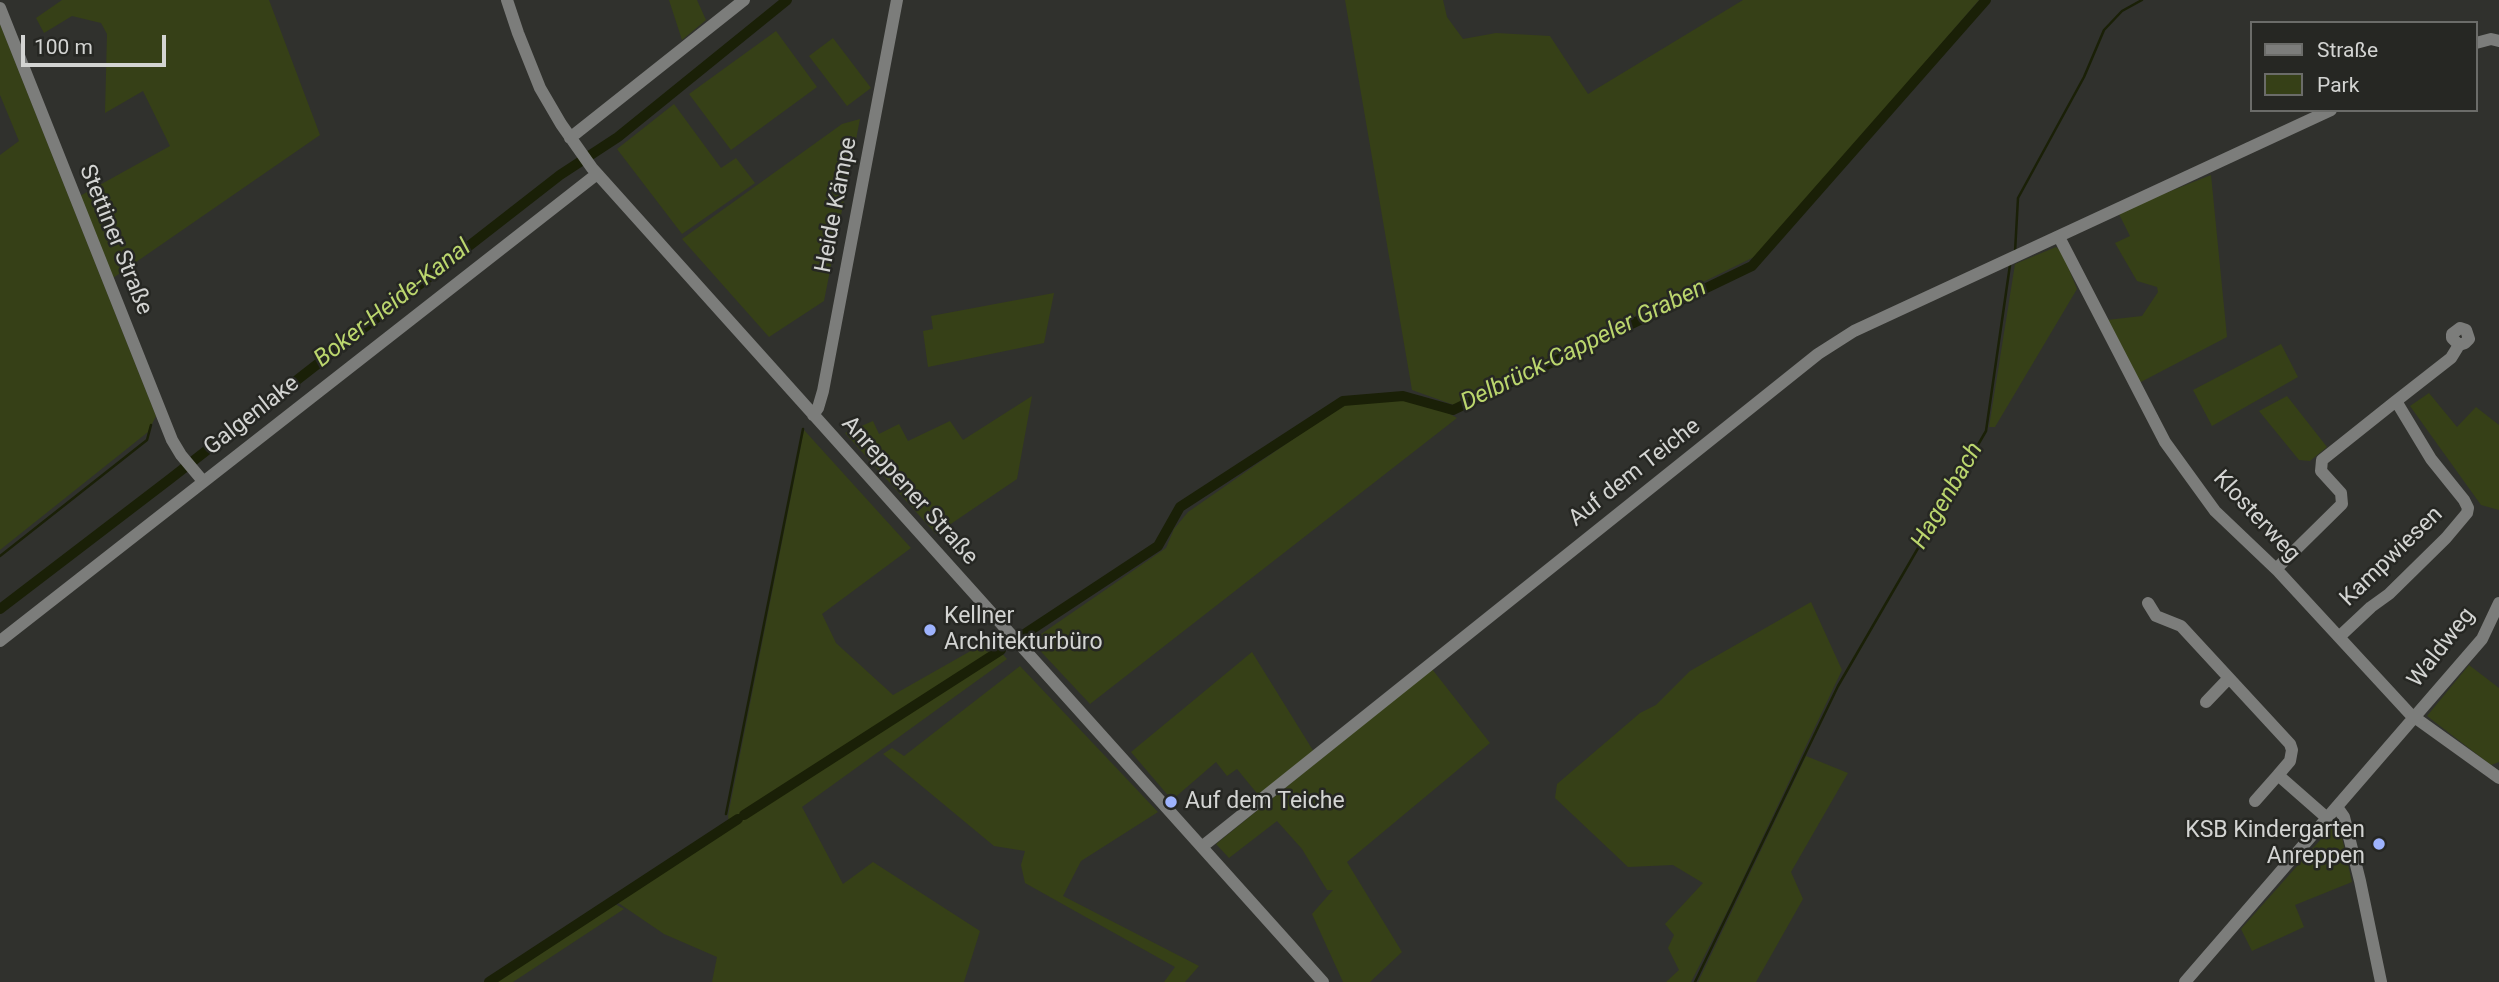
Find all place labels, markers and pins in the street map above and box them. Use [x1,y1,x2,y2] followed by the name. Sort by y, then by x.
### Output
[944,603,1103,657] place label: Kellner Architekturbüro
[922,622,938,638] marker: Kellner Architekturbüro
[1185,788,1345,816] place label: Auf dem Teiche
[1163,794,1179,810] marker: Auf dem Teiche
[2185,817,2365,871] place label: KSB Kindergarten Anreppen
[2371,836,2387,852] marker: KSB Kindergarten Anreppen

